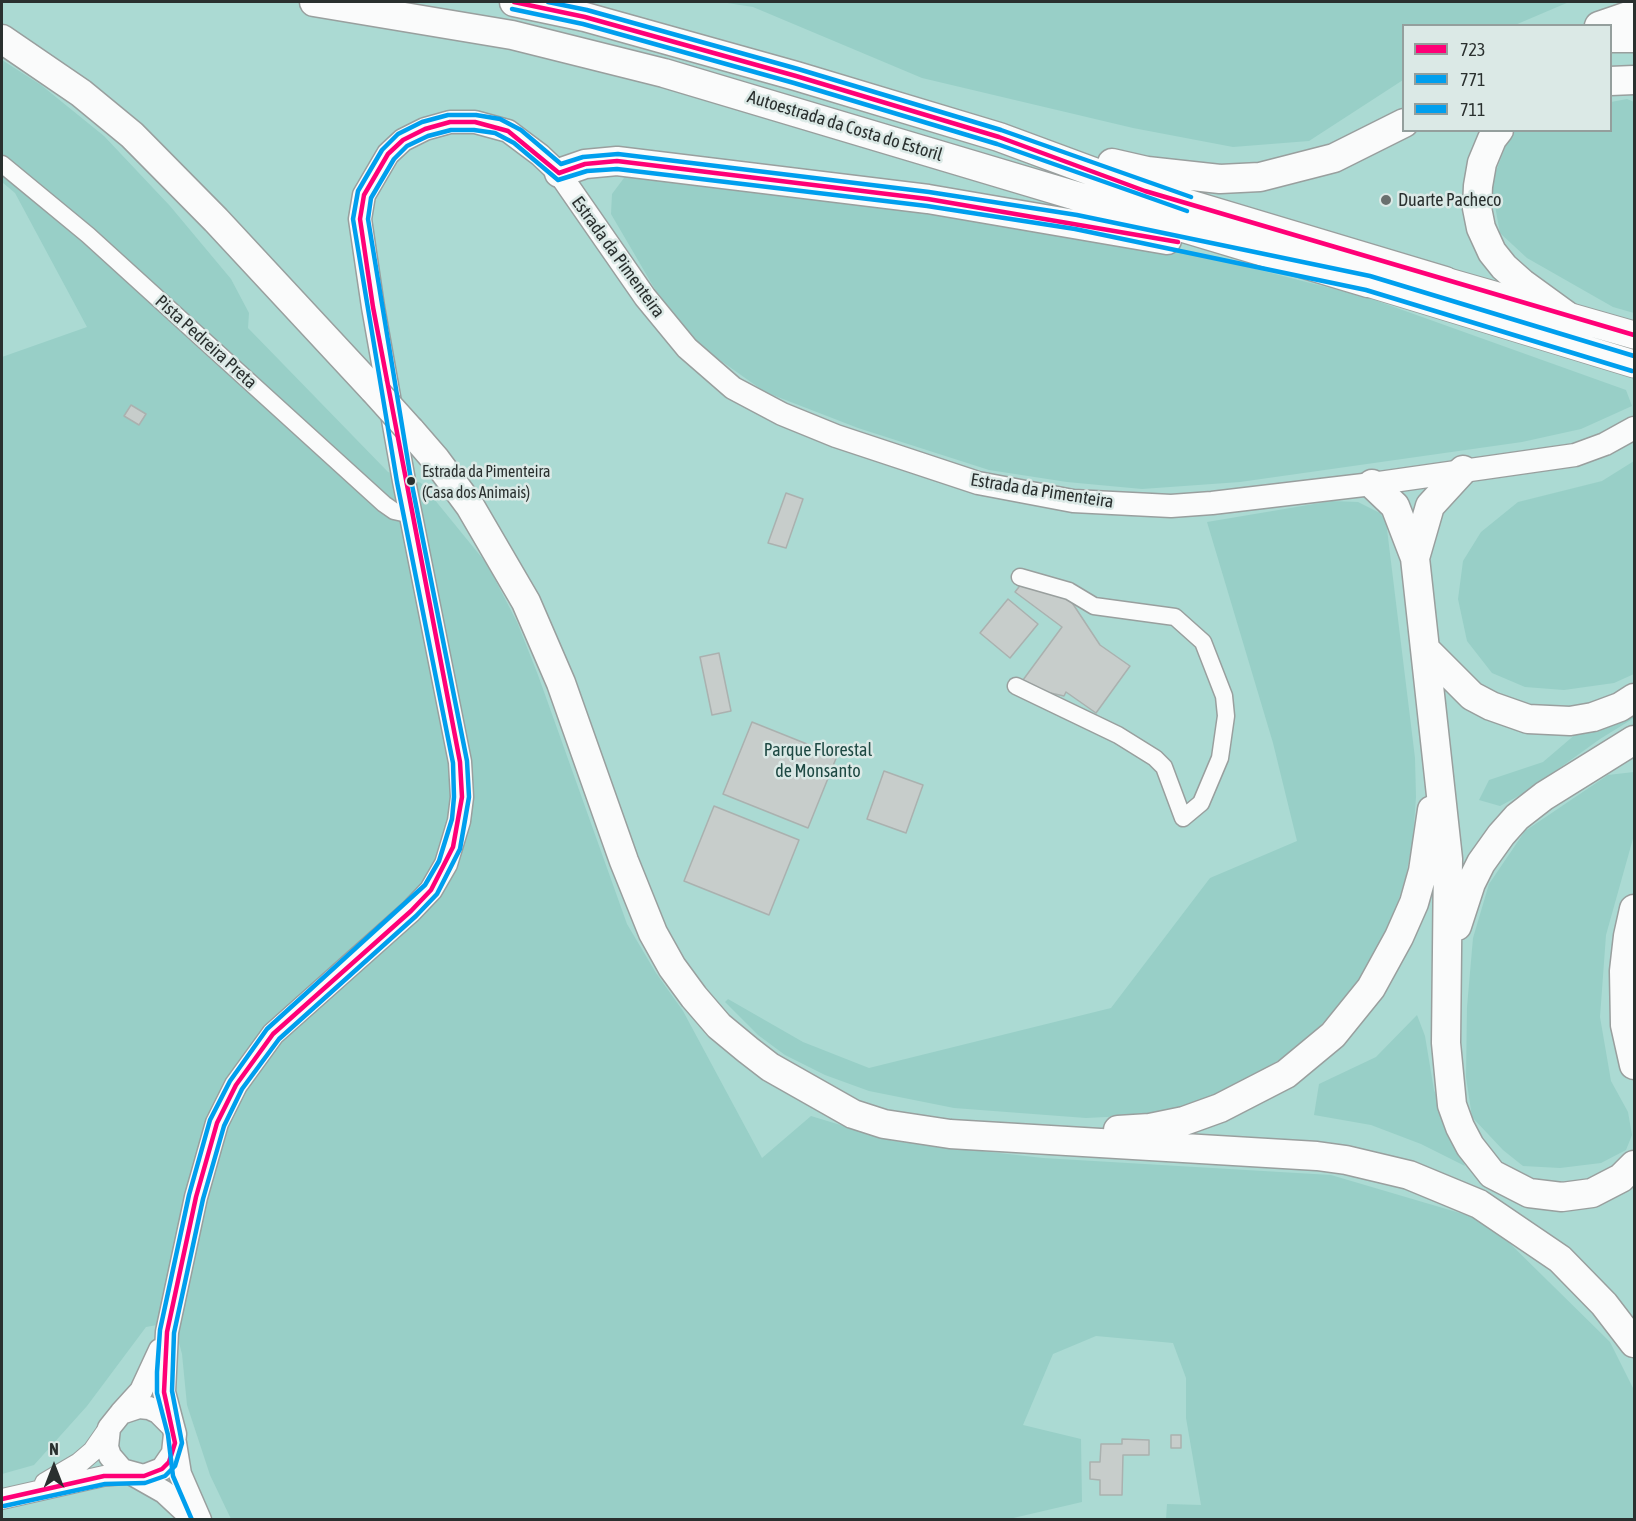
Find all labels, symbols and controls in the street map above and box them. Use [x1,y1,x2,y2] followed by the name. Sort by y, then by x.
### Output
[1402,24,1612,132] legend
[1460,39,1485,60] text: 723
[1460,69,1485,90] text: 771
[745,86,945,166] street label: Autoestrada da Costa do Estoril
[1460,99,1485,120] text: 711
[1398,189,1501,211] place label: Duarte Pacheco
[567,192,669,322] street label: Estrada da Pimenteira
[1379,193,1393,207] marker: Duarte Pacheco
[151,291,261,393] street label: Pista Pedreira Preta
[422,462,550,500] place label: Estrada da Pimenteira (Casa dos Animais)
[969,469,1115,513] street label: Estrada da Pimenteira
[405,475,417,487] marker: Estrada da Pimenteira (Casa dos Animais)
[764,739,872,782] park label: Parque Florestal de Monsanto
[24,1437,84,1497] north arrow
[49,1440,59,1458] text: N

